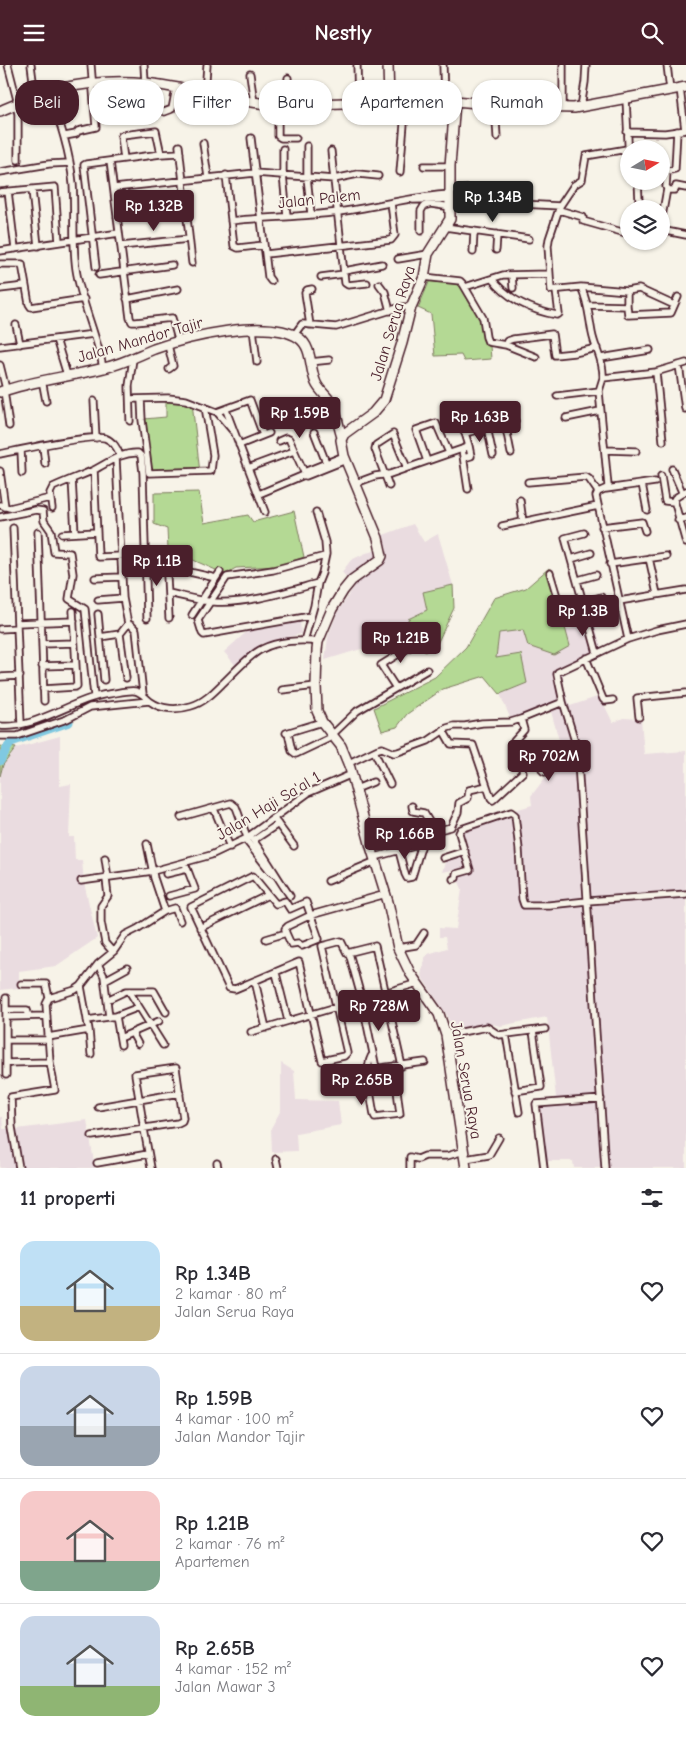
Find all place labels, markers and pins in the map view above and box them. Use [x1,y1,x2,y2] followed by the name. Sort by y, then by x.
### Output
[441,181,545,223] pin: Rp 1.34B
[102,189,206,232] pin: Rp 1.32B
[248,397,352,439] pin: Rp 1.59B
[428,401,532,443] pin: Rp 1.63B
[111,545,203,587] pin: Rp 1.1B
[537,595,629,637] pin: Rp 1.3B
[349,621,453,664] pin: Rp 1.21B
[503,739,595,782] pin: Rp 702M
[353,817,457,860] pin: Rp 1.66B
[333,989,425,1032] pin: Rp 728M
[310,1063,414,1106] pin: Rp 2.65B

